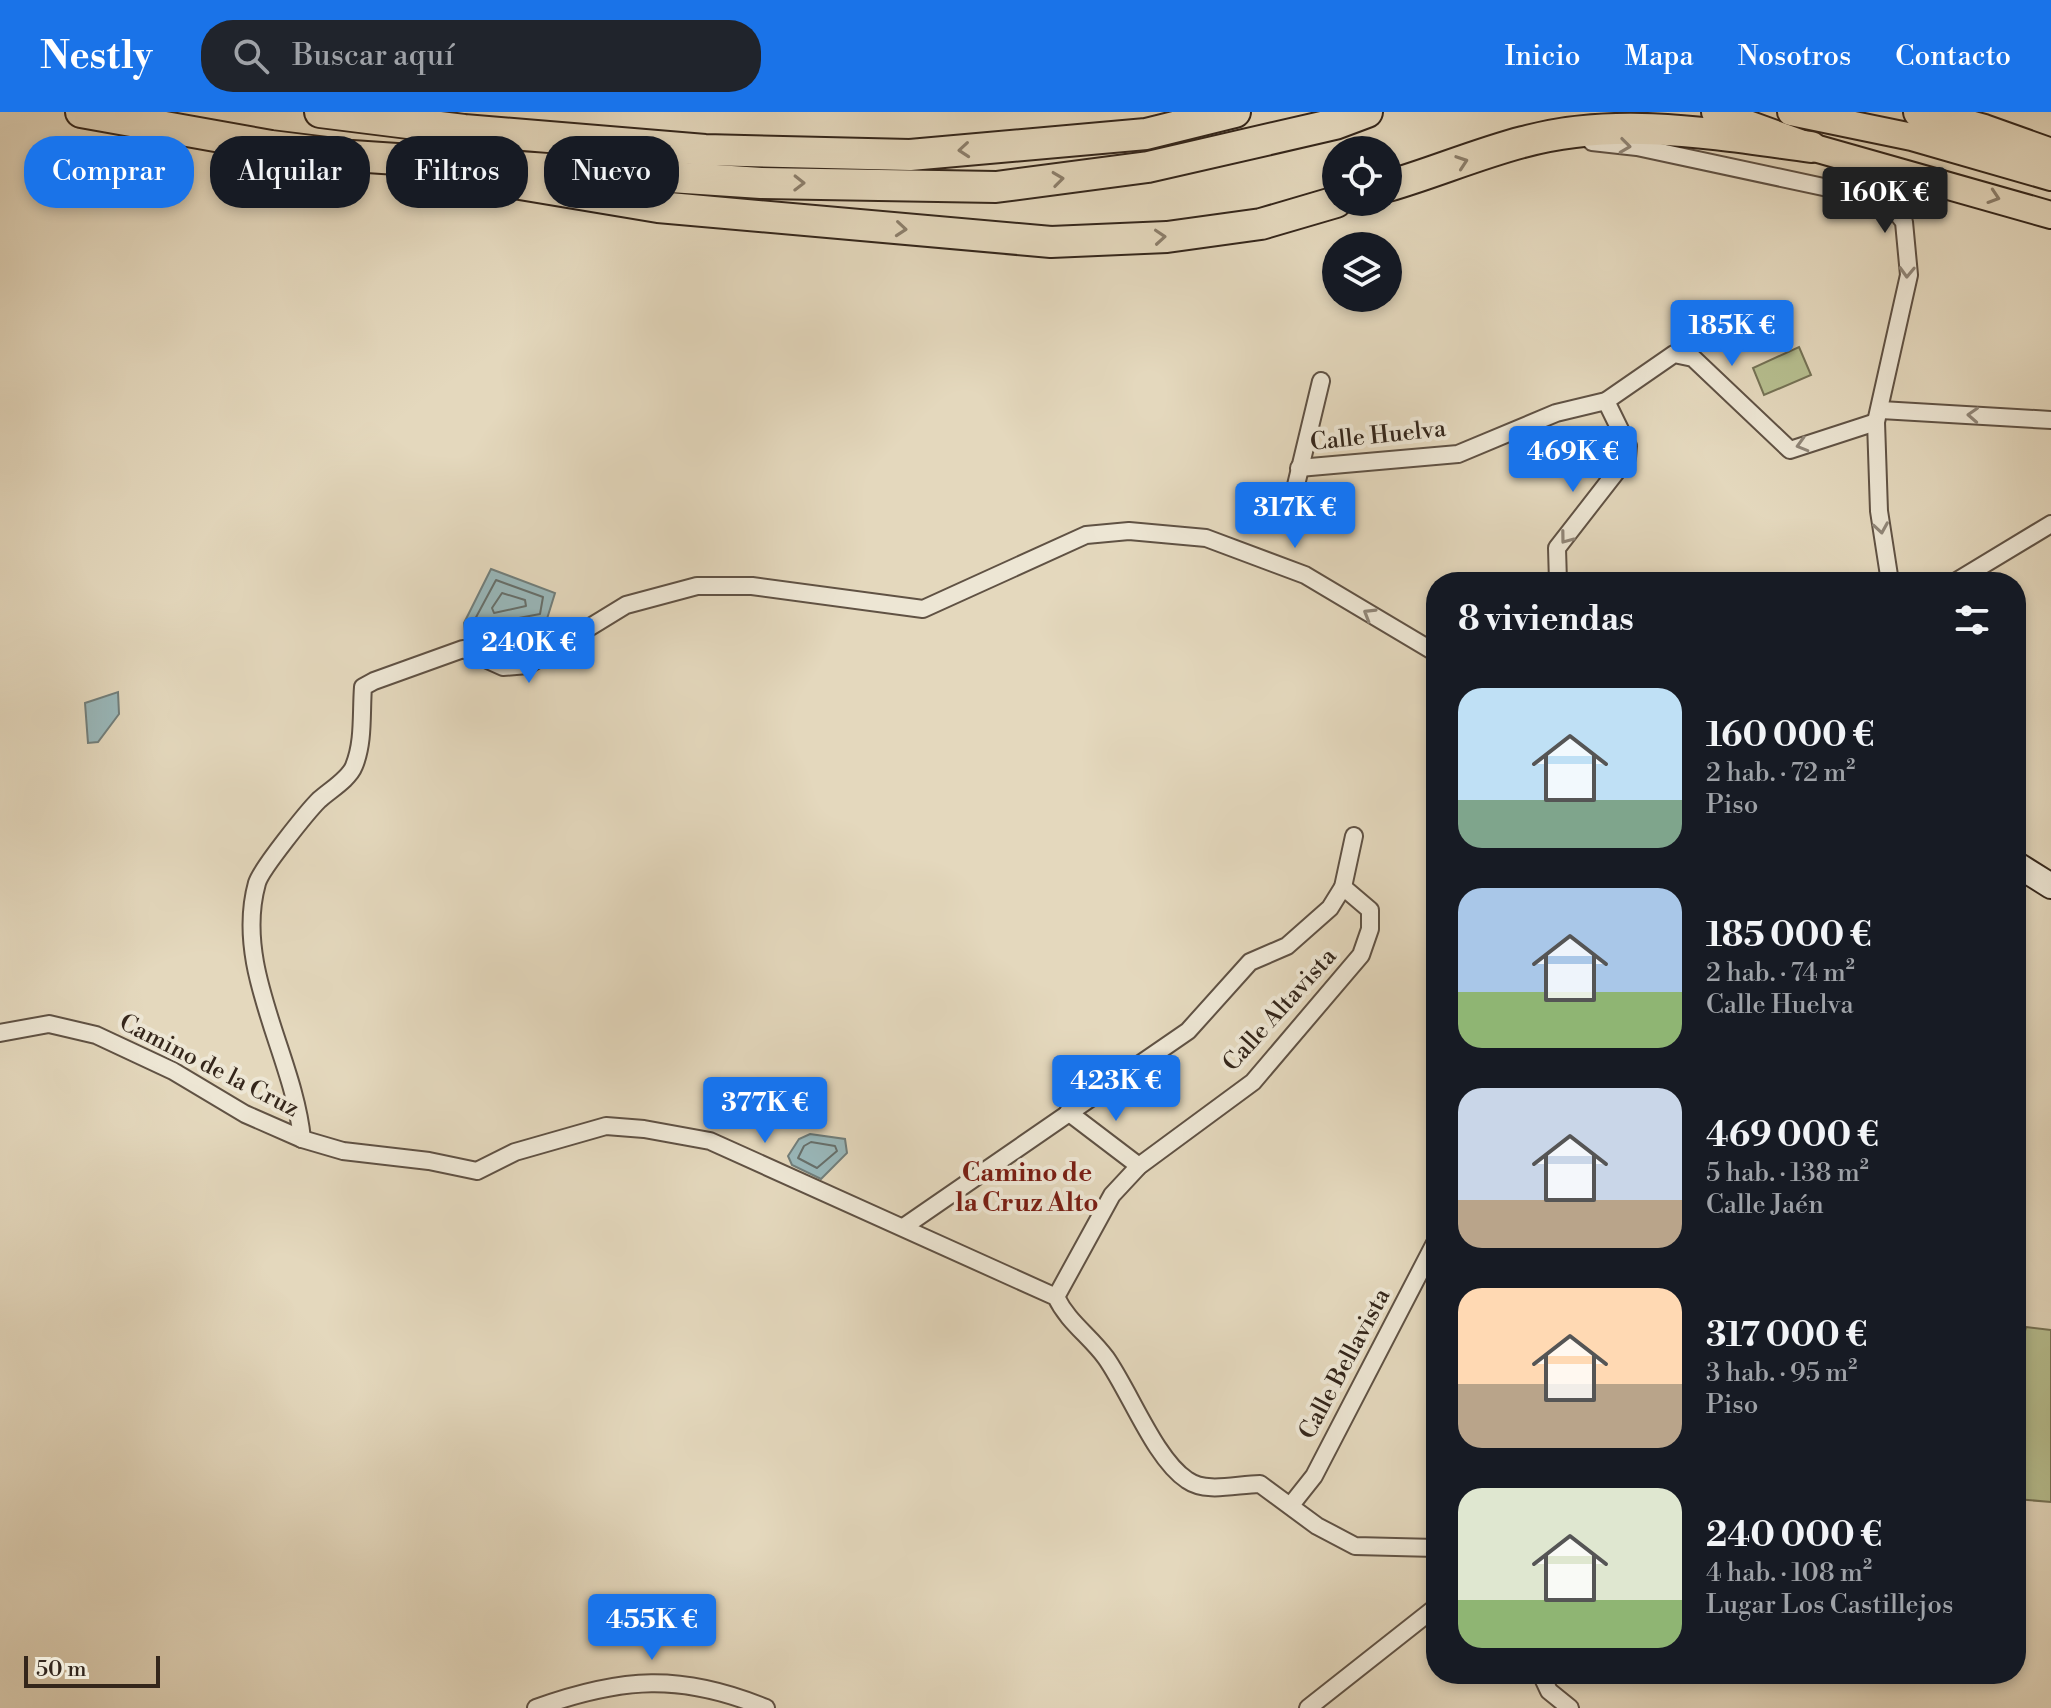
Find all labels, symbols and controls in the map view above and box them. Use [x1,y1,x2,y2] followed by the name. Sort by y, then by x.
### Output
[201,20,761,92] search box
[40,33,153,80] text: Nestly
[229,34,273,78] icon: search
[293,37,454,75] text: Buscar aquí
[1505,39,1580,74] text: Inicio
[1624,39,1694,74] text: Mapa
[1738,39,1851,74] text: Nosotros
[1895,39,2011,74] text: Contacto
[24,136,194,208] chip: Comprar
[210,136,370,208] chip: Alquilar
[386,136,528,208] chip: Filtros
[544,136,679,208] chip: Nuevo
[1322,136,1402,312] map controls
[1322,136,1402,216] button: locate
[1619,137,1632,154] one-way arrow
[957,141,970,158] one-way arrow
[1454,156,1468,172] one-way arrow
[1820,167,1950,235] pin: 160K €
[1052,170,1065,187] one-way arrow
[793,174,806,192] one-way arrow
[1841,177,1930,209] text: 160K €
[1986,188,2000,204] one-way arrow
[895,220,908,237] one-way arrow
[1154,229,1167,246] one-way arrow
[1322,232,1402,312] button: layers
[1898,266,1916,279] one-way arrow
[1667,300,1797,368] pin: 185K €
[1689,310,1775,342] text: 185K €
[1966,407,1979,424] one-way arrow
[1309,414,1448,458] street label: Calle Huelva
[1508,426,1638,494] pin: 469K €
[1527,436,1619,468] text: 469K €
[1796,436,1809,453] one-way arrow
[1230,482,1360,550] pin: 317K €
[1253,492,1337,524] text: 317K €
[1872,521,1889,535] one-way arrow
[1561,529,1575,544] one-way arrow
[1950,598,1994,642] icon: filters
[1458,599,1634,641] text: 8 viviendas
[1363,608,1378,624] one-way arrow
[464,617,594,685] pin: 240K €
[482,627,576,659] text: 240K €
[1706,715,1874,757] text: 160 000 €
[1522,720,1618,816] icon: home
[1706,757,1855,789] text: 2 hab. · 72 m²
[1706,789,1758,821] text: Piso
[1706,915,1872,957] text: 185 000 €
[1522,920,1618,1016] icon: home
[1217,941,1344,1078] street label: Calle Altavista
[1706,957,1855,989] text: 2 hab. · 74 m²
[1706,989,1854,1021] text: Calle Huelva
[114,1008,304,1124] street label: Camino de la Cruz
[1051,1055,1181,1123] pin: 423K €
[1070,1065,1162,1097] text: 423K €
[700,1077,830,1145] pin: 377K €
[721,1087,809,1119] text: 377K €
[1706,1115,1879,1157] text: 469 000 €
[1522,1120,1618,1216] icon: home
[955,1157,1099,1219] district label: Camino de la Cruz Alto
[1706,1157,1869,1189] text: 5 hab. · 138 m²
[1706,1189,1824,1221] text: Calle Jaén
[1293,1283,1398,1445] street label: Calle Bellavista
[1706,1315,1867,1357] text: 317 000 €
[1522,1320,1618,1416] icon: home
[1706,1357,1857,1389] text: 3 hab. · 95 m²
[1706,1389,1758,1421] text: Piso
[1706,1515,1882,1557] text: 240 000 €
[1522,1520,1618,1616] icon: home
[1706,1557,1872,1589] text: 4 hab. · 108 m²
[1706,1589,1953,1621] text: Lugar Los Castillejos
[587,1594,717,1662] pin: 455K €
[606,1604,698,1636] text: 455K €
[24,1652,160,1688] scale bar
[36,1656,87,1683] text: 50 m

